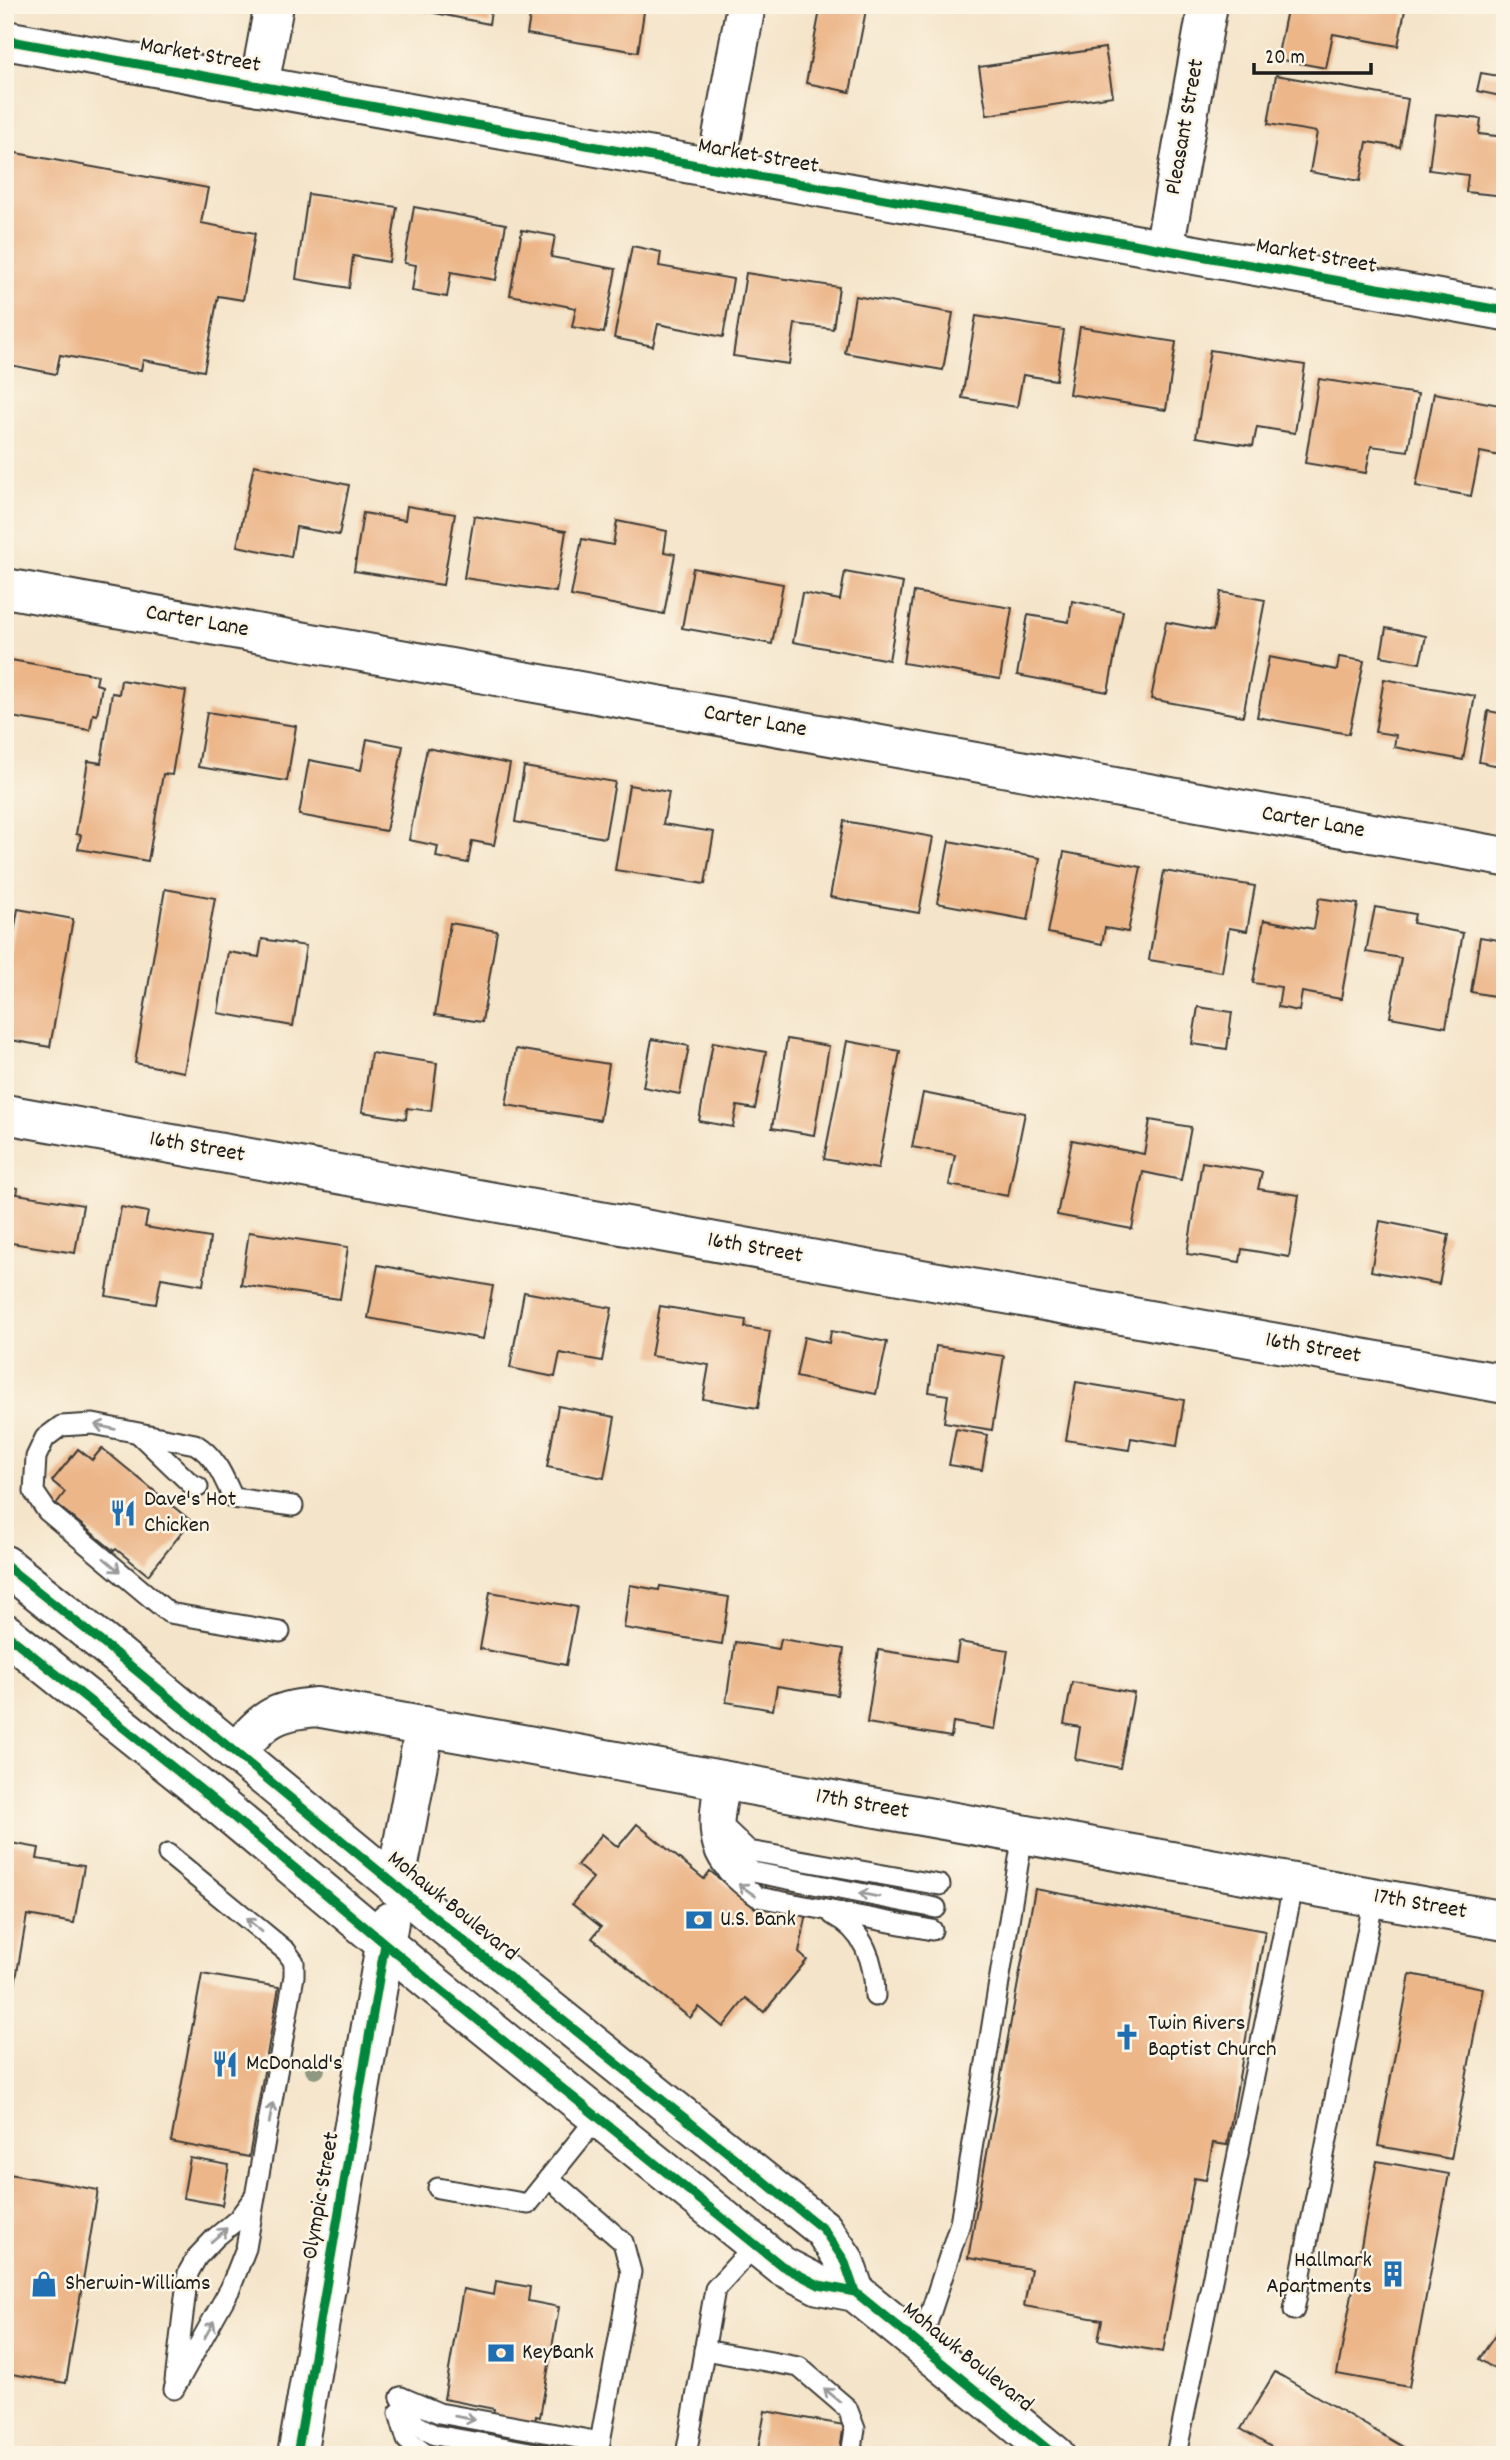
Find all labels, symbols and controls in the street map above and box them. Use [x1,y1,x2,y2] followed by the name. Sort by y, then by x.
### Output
[137,29,263,83] street label: Market Street
[1254,32,1372,76] scale bar
[1265,44,1305,74] text: 20 m
[1158,56,1214,198] street label: Pleasant Street
[695,130,821,184] street label: Market Street
[1253,230,1379,284] street label: Market Street
[143,597,251,647] street label: Carter Lane
[701,697,809,747] street label: Carter Lane
[1259,798,1367,848] street label: Carter Lane
[147,1123,247,1173] street label: 16th Street
[705,1224,805,1274] street label: 16th Street
[1263,1324,1363,1374] street label: 16th Street
[94,1419,117,1433] one-way arrow
[144,1484,236,1543] place label: Dave's Hot Chicken
[108,1498,138,1528] restaurant icon: Dave's Hot Chicken
[102,1557,120,1573] one-way arrow
[813,1781,911,1829] street label: 17th Street
[379,1844,525,1970] street label: Mohawk Boulevard
[1371,1881,1469,1929] street label: 17th Street
[738,1883,757,1897] one-way arrow
[858,1888,881,1902] one-way arrow
[720,1904,796,1937] place label: U.S. Bank
[684,1905,714,1935] bank icon: U.S. Bank
[246,1917,264,1933] one-way arrow
[1148,2008,1277,2067] place label: Twin Rivers Baptist Church
[1112,2022,1142,2052] church icon: Twin Rivers Baptist Church
[246,2048,343,2081] place label: McDonald's
[210,2049,240,2079] restaurant icon: McDonald's
[264,2102,278,2125] one-way arrow
[295,2130,349,2262] street label: Olympic Street
[210,2227,228,2243] one-way arrow
[1266,2245,1372,2304] place label: Hallmark Apartments
[1378,2259,1408,2289] building icon: Hallmark Apartments
[65,2268,211,2301] place label: Sherwin-Williams
[29,2269,59,2299] shop icon: Sherwin-Williams
[894,2295,1040,2421] street label: Mohawk Boulevard
[202,2320,216,2340] one-way arrow
[522,2337,594,2370] place label: KeyBank
[486,2338,516,2368] bank icon: KeyBank
[824,2387,842,2403] one-way arrow
[454,2411,476,2425] one-way arrow

